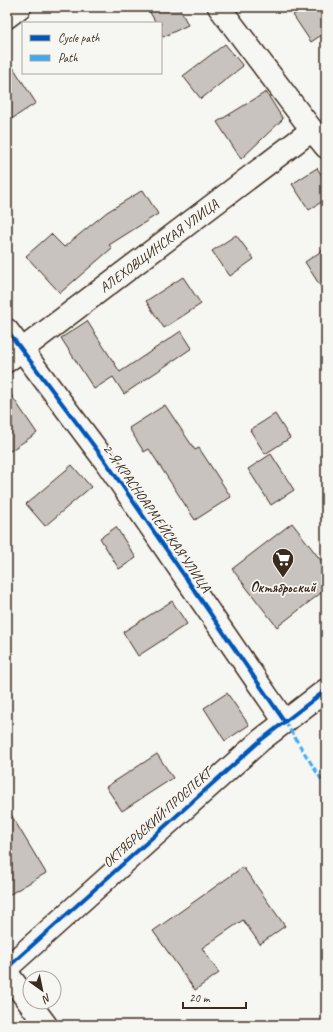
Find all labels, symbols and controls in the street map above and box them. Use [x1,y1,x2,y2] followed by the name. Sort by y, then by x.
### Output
[22,22,162,74] legend
[58,30,100,46] text: Cycle path
[58,50,78,66] text: Path
[96,195,223,296] street label: АЛЕХОВЩИНСКАЯ УЛИЦА
[99,441,215,596] street label: 2-Я КРАСНОАРМЕЙСКАЯ УЛИЦА
[270,546,296,579] supermarket icon: Октябрьский
[250,579,317,596] place label: Октябрьский
[99,762,217,871] street label: ОКТЯБРЬСКИЙ ПРОСПЕКТ
[22,970,62,1010] north arrow
[183,984,246,1010] scale bar
[189,990,211,1006] text: 20 m
[39,991,54,1007] text: N

